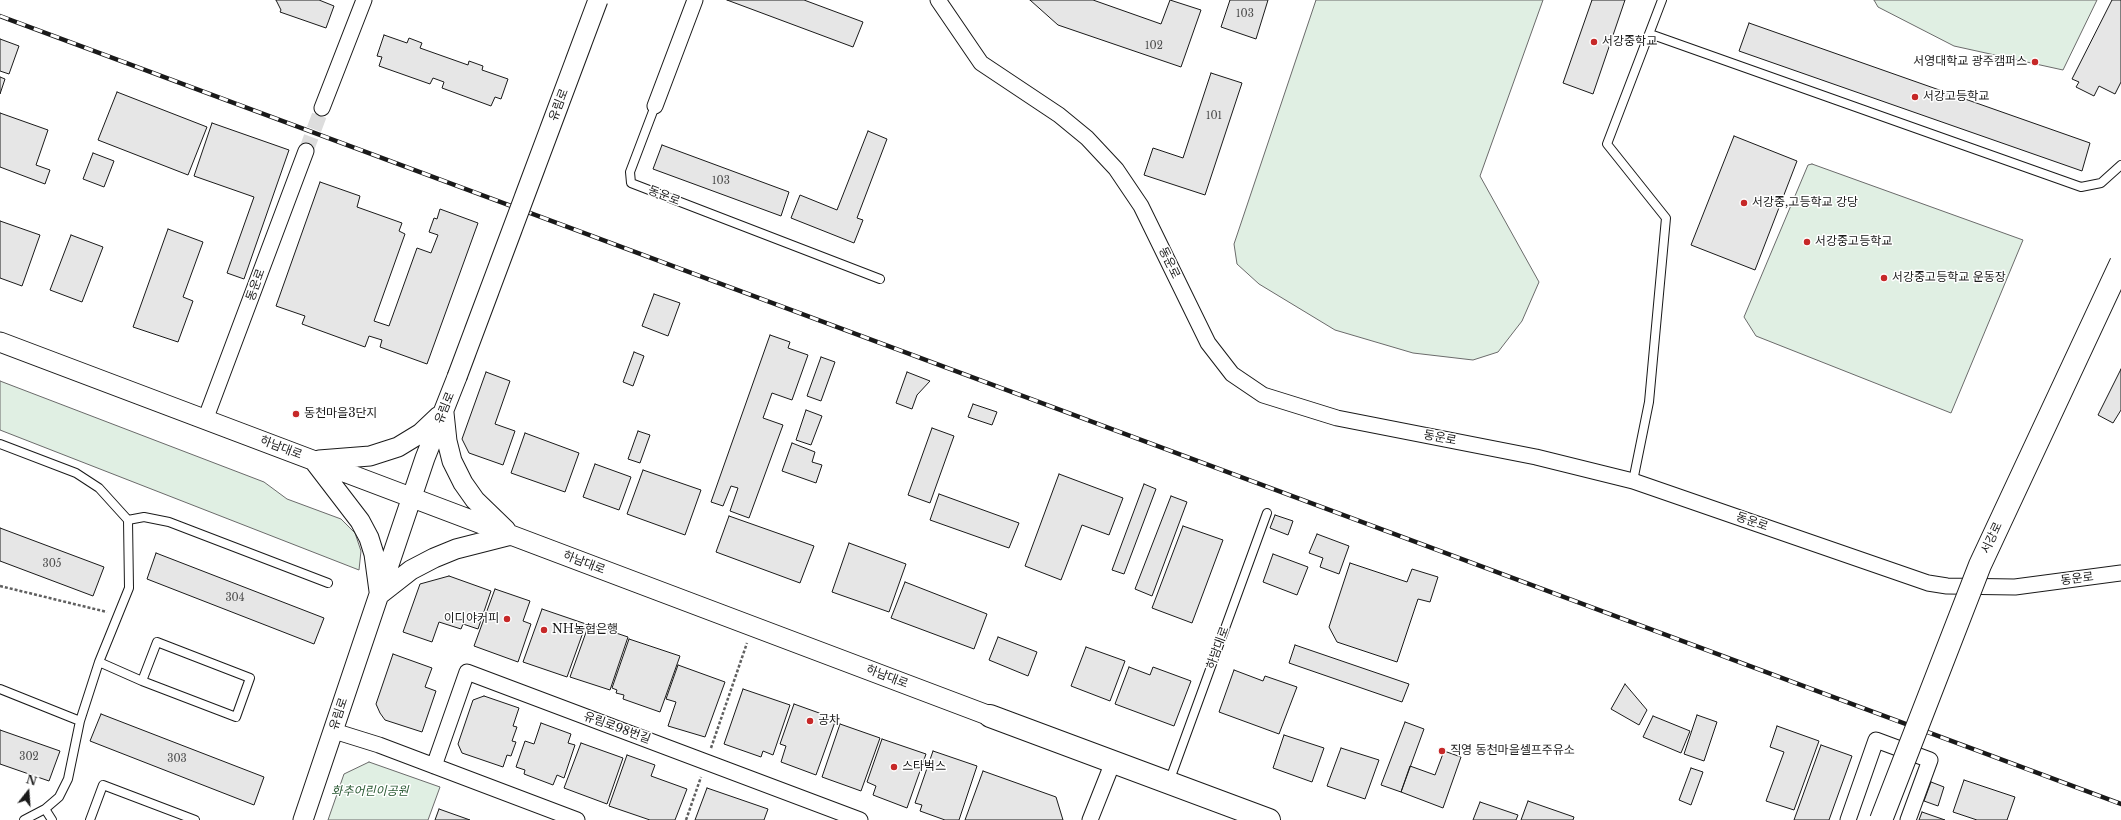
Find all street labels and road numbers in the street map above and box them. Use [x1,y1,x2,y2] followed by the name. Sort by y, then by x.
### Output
[546,87,572,123] street label: 유림로
[646,183,682,209] street label: 동운로
[1155,245,1183,281] street label: 동운로
[244,267,268,303] street label: 동운로
[432,390,458,426] street label: 유림로
[1422,428,1458,448] street label: 동운로
[258,433,304,463] street label: 하남대로
[1734,510,1770,534] street label: 동운로
[1978,520,2006,556] street label: 서강로
[561,548,607,578] street label: 하남대로
[2060,570,2094,588] street label: 동운로
[1204,625,1232,671] street label: 하남대로
[864,662,910,692] street label: 하남대로
[327,696,351,732] street label: 유림로
[582,709,652,747] street label: 유림로98번길

